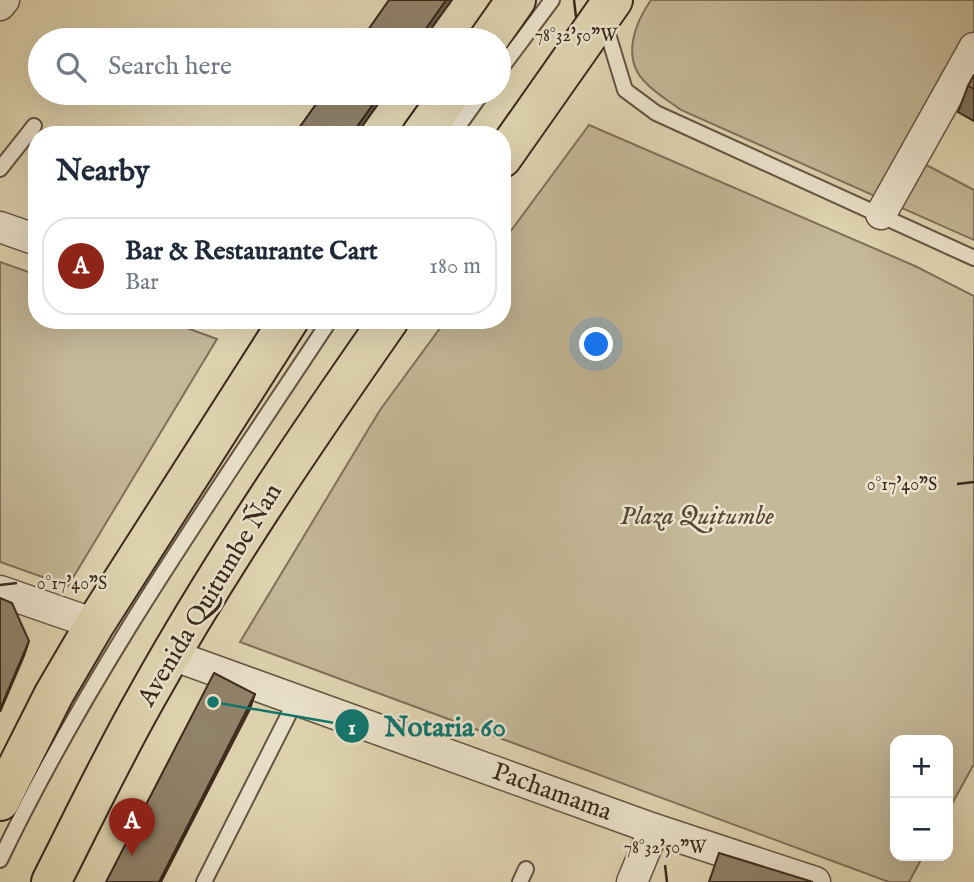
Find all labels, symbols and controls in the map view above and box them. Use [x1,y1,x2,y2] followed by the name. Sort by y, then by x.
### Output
[535,25,618,48] text: 78°32'50"W
[28,28,511,105] search box
[52,48,90,86] icon: search
[108,50,232,83] text: Search here
[56,153,149,191] text: Nearby
[125,235,378,268] text: Bar & Restaurante Cart
[73,252,89,281] text: A
[429,252,481,281] text: 180 m
[125,268,159,297] text: Bar
[579,327,613,361] your location
[867,474,937,497] text: 0°17'40"S
[130,477,290,713] street label: Avenida Quitumbe Ñan
[620,500,774,533] park label: Plaza Quitumbe
[37,573,107,596] text: 0°17'40"S
[335,702,519,751] callout: Notaria 60
[383,711,506,746] text: Notaria 60
[348,715,356,742] text: 1
[890,735,953,861] map controls
[890,735,953,798] button: +
[488,755,617,829] street label: Pachamama
[109,798,155,856] pin: A
[890,798,953,861] button: −
[624,837,707,860] text: 78°32'50"W

